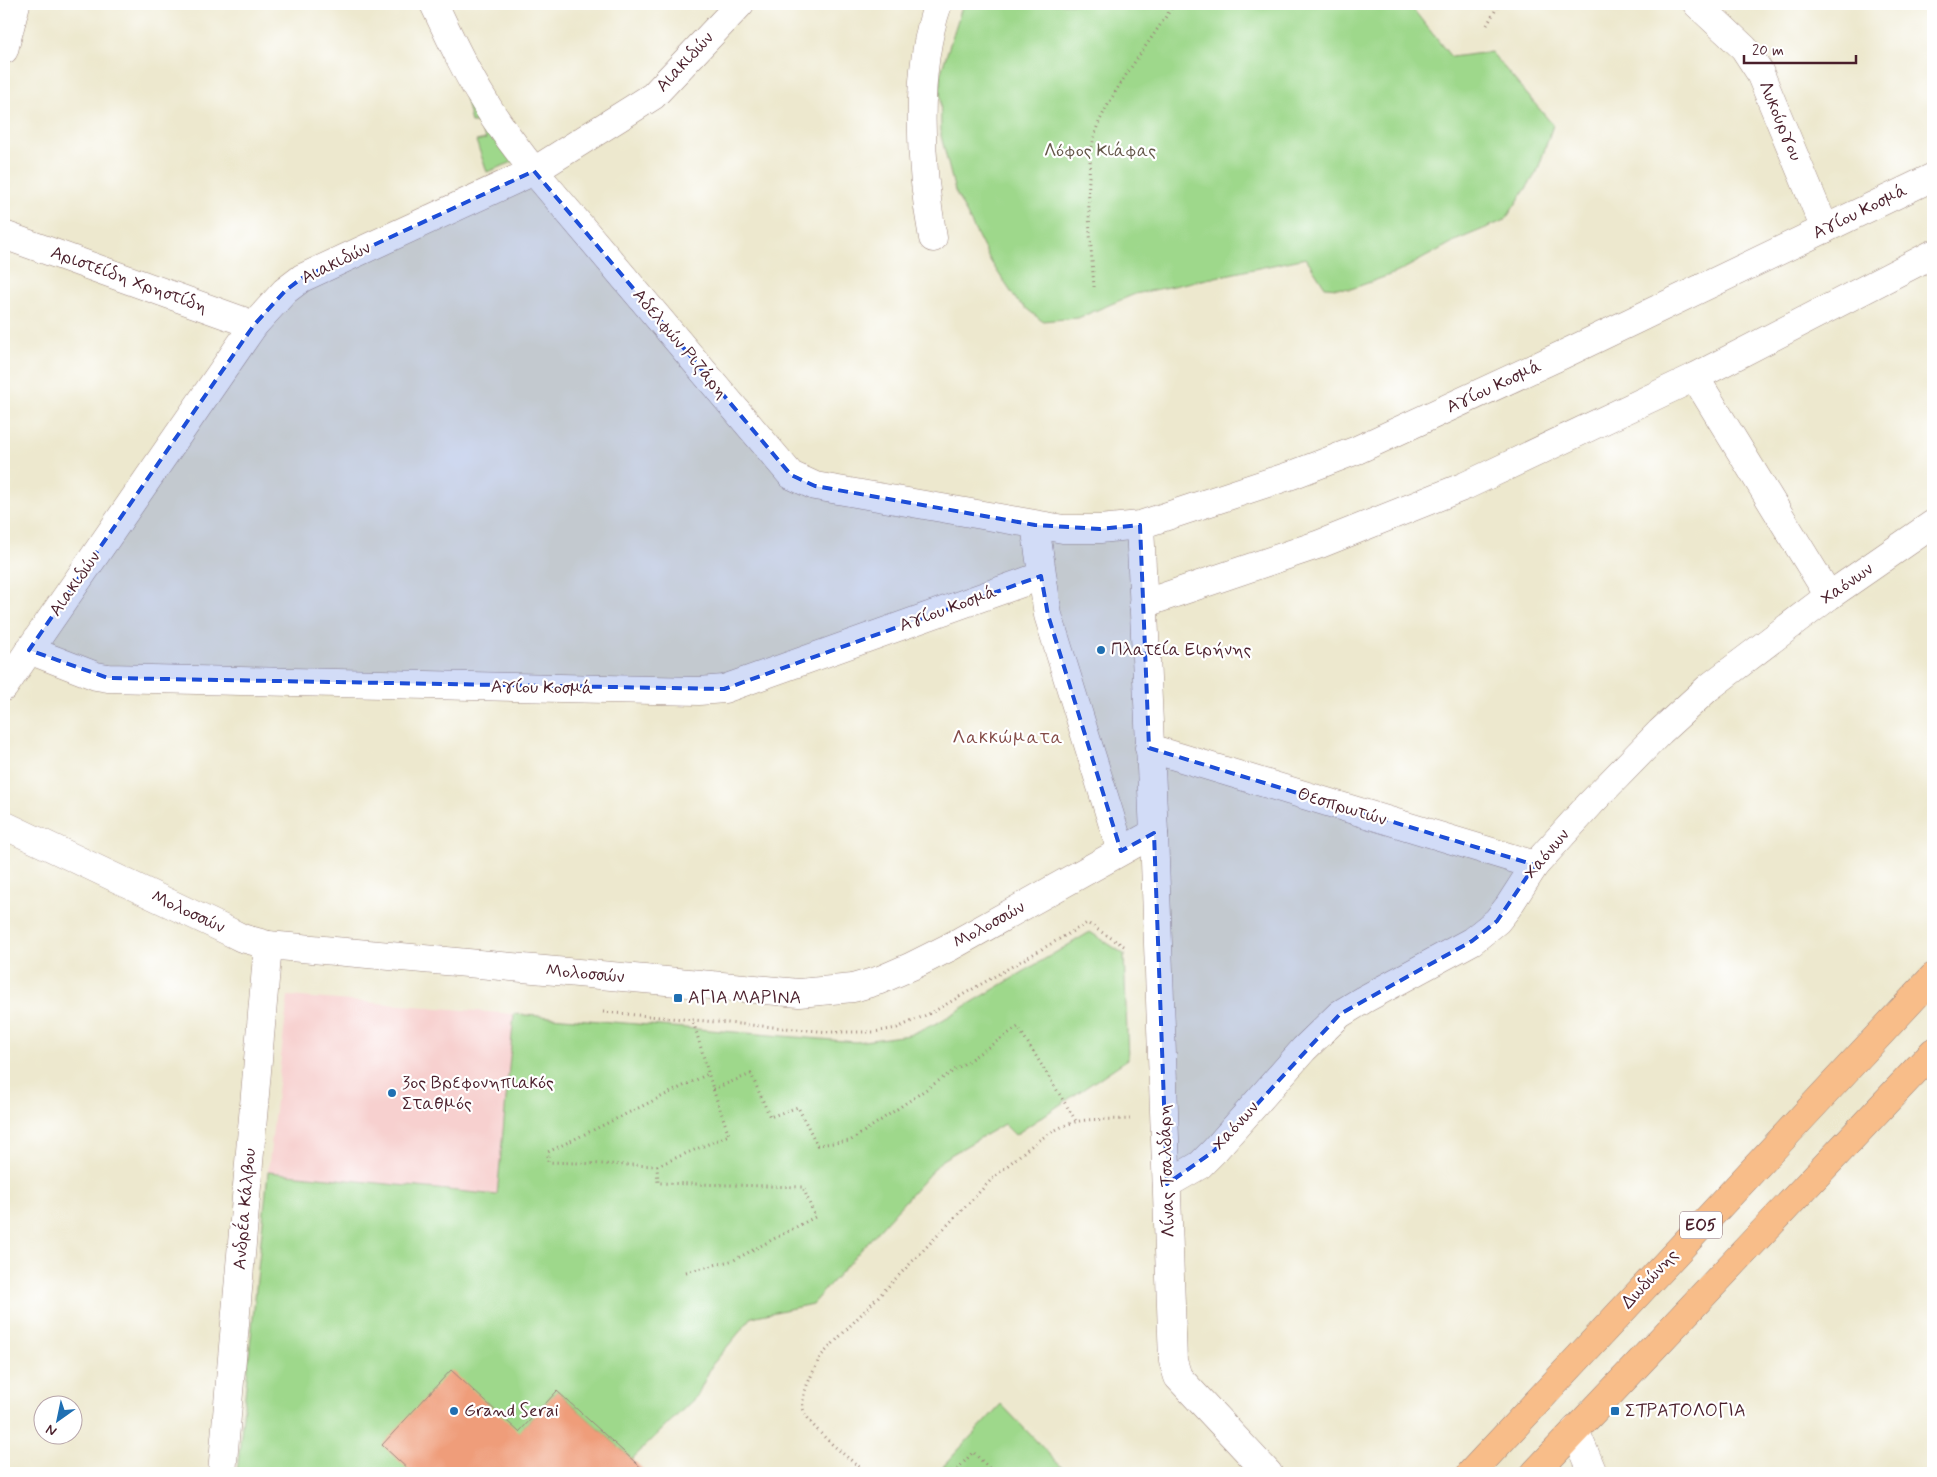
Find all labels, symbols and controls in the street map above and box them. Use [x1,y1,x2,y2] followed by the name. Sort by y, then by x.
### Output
[651,27,719,97] street label: Αιακιδών
[1744,32,1857,64] scale bar
[1752,41,1784,61] text: 20 m
[1752,77,1808,165] street label: Λυκούργου
[1044,139,1156,163] park label: Λόφος Κιάφας
[1809,179,1911,245] street label: Αγίου Κοσμά
[297,236,375,290] street label: Αιακιδών
[47,241,211,319] street label: Αριστείδη Χρηστίδη
[627,284,733,404] street label: Αδελφών Ριζάρη
[1443,355,1545,419] street label: Αγίου Κοσμά
[44,547,106,621] street label: Αιακιδών
[1816,557,1878,611] street label: Χαόνων
[896,580,1000,638] street label: Αγίου Κοσμά
[1111,638,1252,662] place label: Πλατεία Ειρήνης
[1095,644,1107,656] marker: Πλατεία Ειρήνης
[491,675,593,701] street label: Αγίου Κοσμά
[952,725,1064,750] district label: Λακκώματα
[1295,782,1390,832] street label: Θεσπρωτών
[1519,824,1575,884] street label: Χαόνων
[147,884,229,940] street label: Μολοσσών
[949,895,1029,955] street label: Μολοσσών
[545,959,625,989] street label: Μολοσσών
[688,986,801,1010] place label: ΑΓΙΑ ΜΑΡΙΝΑ
[672,992,684,1004] marker: ΑΓΙΑ ΜΑΡΙΝΑ
[402,1071,554,1116] place label: 3ος Βρεφονηπιακός Σταθμός
[386,1087,398,1099] marker: 3ος Βρεφονηπιακός Σταθμός
[1207,1096,1265,1156] street label: Χαόνων
[1153,1104,1181,1238] street label: Λίνας Τσαλδάρη
[227,1147,262,1271] street label: Ανδρέα Κάλβου
[1680,1212,1722,1238] road number: ΕΟ5
[1616,1244,1684,1314] street label: Δωδώνης
[32,1394,82,1444] north arrow
[464,1399,559,1423] place label: Grand Serai
[1625,1399,1746,1423] place label: ΣΤΡΑΤΟΛΟΓΙΑ
[448,1405,460,1417] marker: Grand Serai
[1609,1405,1621,1417] marker: ΣΤΡΑΤΟΛΟΓΙΑ
[43,1420,60,1440] text: N

